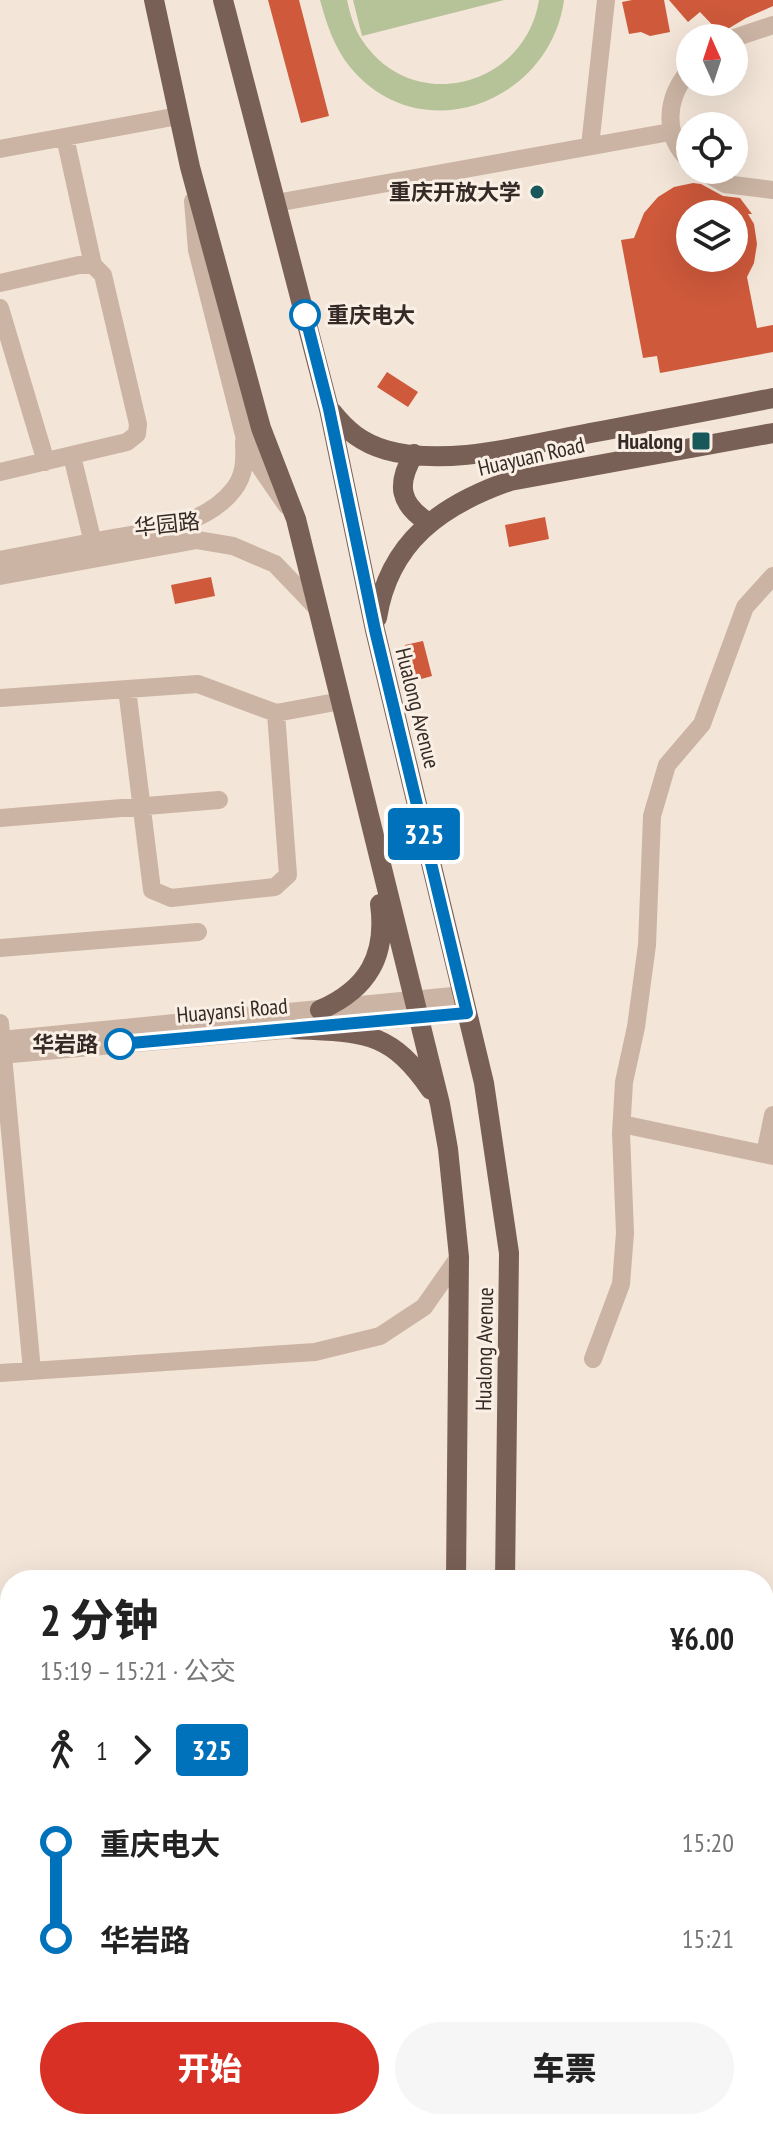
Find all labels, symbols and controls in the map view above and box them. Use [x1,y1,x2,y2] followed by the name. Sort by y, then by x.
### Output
[676,24,748,96] north arrow
[676,24,748,272] map controls
[676,112,748,184] button: locate
[389,178,521,206] place label: 重庆开放大学
[528,183,546,201] marker: 重庆开放大学
[676,200,748,272] button: layers
[290,300,320,330] marker: 重庆电大
[327,301,415,329] place label: 重庆电大
[618,427,683,455] place label: Hualong
[475,430,587,482] street label: Huayuan Road
[690,430,712,452] marker: Hualong
[133,507,201,541] street label: 华园路
[389,645,447,771] street label: Hualong Avenue
[378,808,470,860] line badge: 325
[404,815,444,852] text: 325
[175,991,289,1029] street label: Huayansi Road
[105,1029,135,1059] marker: 华岩路
[32,1030,98,1058] place label: 华岩路
[469,1287,499,1411] street label: Hualong Avenue
[40,1591,158,1648] text: 2 分钟
[670,1619,734,1658] text: ¥6.00
[40,1654,236,1687] text: 15:19 – 15:21 · 公交
[40,1728,84,1772] icon: walk
[120,1728,164,1772] icon: forward
[192,1731,232,1768] text: 325
[96,1734,108,1767] text: 1
[100,1824,220,1863] text: 重庆电大
[682,1826,734,1859] text: 15:20
[100,1920,190,1959] text: 华岩路
[682,1922,734,1955] text: 15:21
[40,2022,379,2114] button: 开始
[395,2022,734,2114] button: 车票

